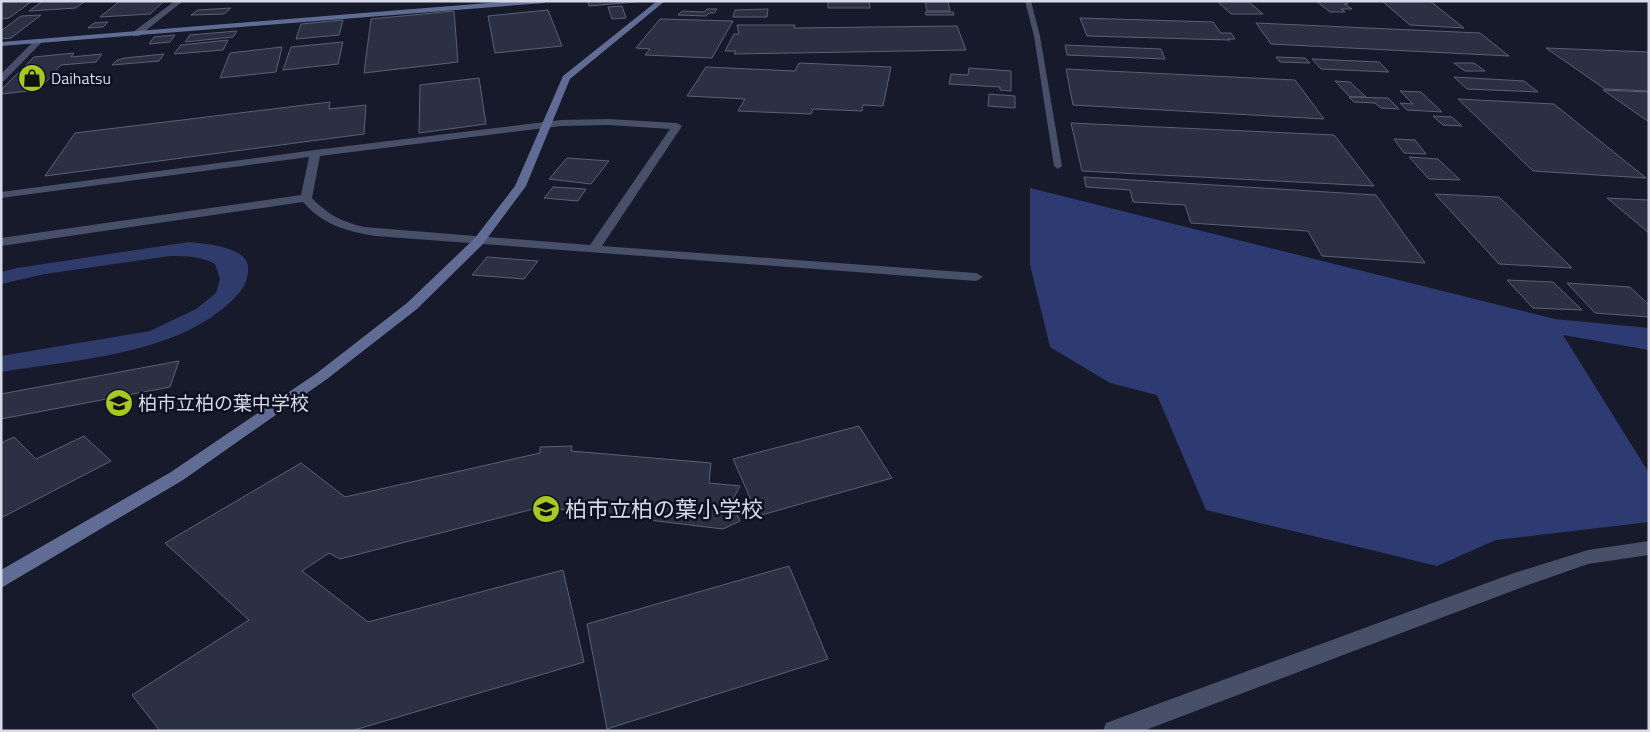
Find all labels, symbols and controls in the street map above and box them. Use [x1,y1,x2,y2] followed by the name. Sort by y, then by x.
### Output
[17,63,47,93] shop icon: Daihatsu
[51,66,111,90] place label: Daihatsu
[104,388,134,418] school or university icon: 柏市立柏の葉中学校
[138,388,309,417] place label: 柏市立柏の葉中学校
[565,492,763,526] place label: 柏市立柏の葉小学校
[531,494,561,524] school or university icon: 柏市立柏の葉小学校

